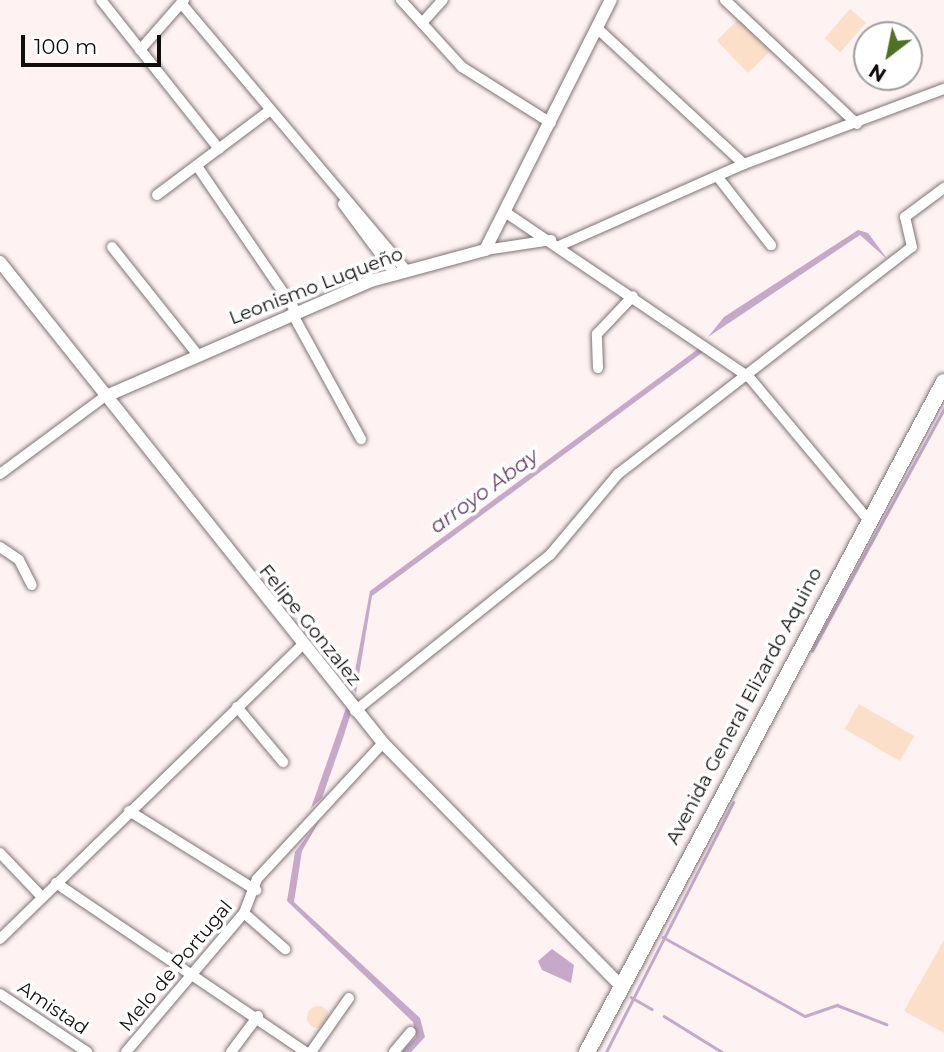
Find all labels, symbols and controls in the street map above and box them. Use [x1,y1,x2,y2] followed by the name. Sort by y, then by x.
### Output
[24,21,164,65] scale bar
[853,21,923,91] north arrow
[34,34,97,59] text: 100 m
[865,59,890,86] text: N
[226,242,406,330] street label: Leonismo Luqueño
[425,443,543,539] water label: arroyo Abay
[254,560,366,690] street label: Felipe Gonzalez
[661,564,827,848] street label: Avenida General Elizardo Aquino
[115,896,237,1036] street label: Melo de Portugal
[14,976,92,1040] street label: Amistad

